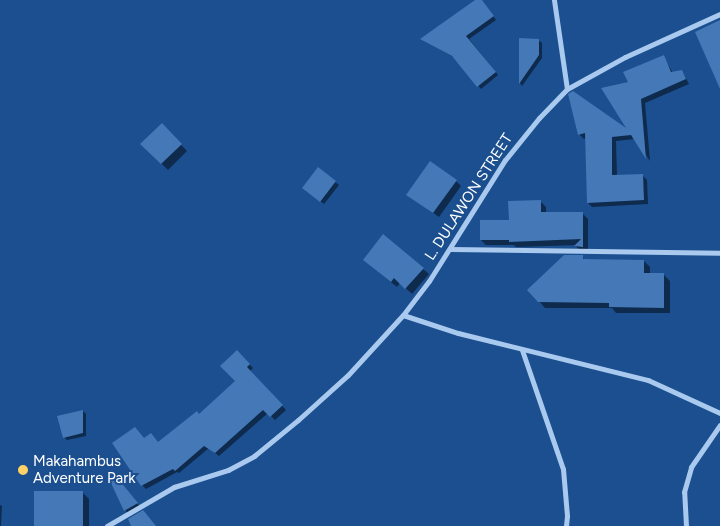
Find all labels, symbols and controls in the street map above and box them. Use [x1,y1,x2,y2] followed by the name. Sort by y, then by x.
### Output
[421,130,517,264] street label: L. DULAWON STREET
[33,452,136,487] place label: Makahambus Adventure Park
[17,464,29,476] marker: Makahambus Adventure Park

